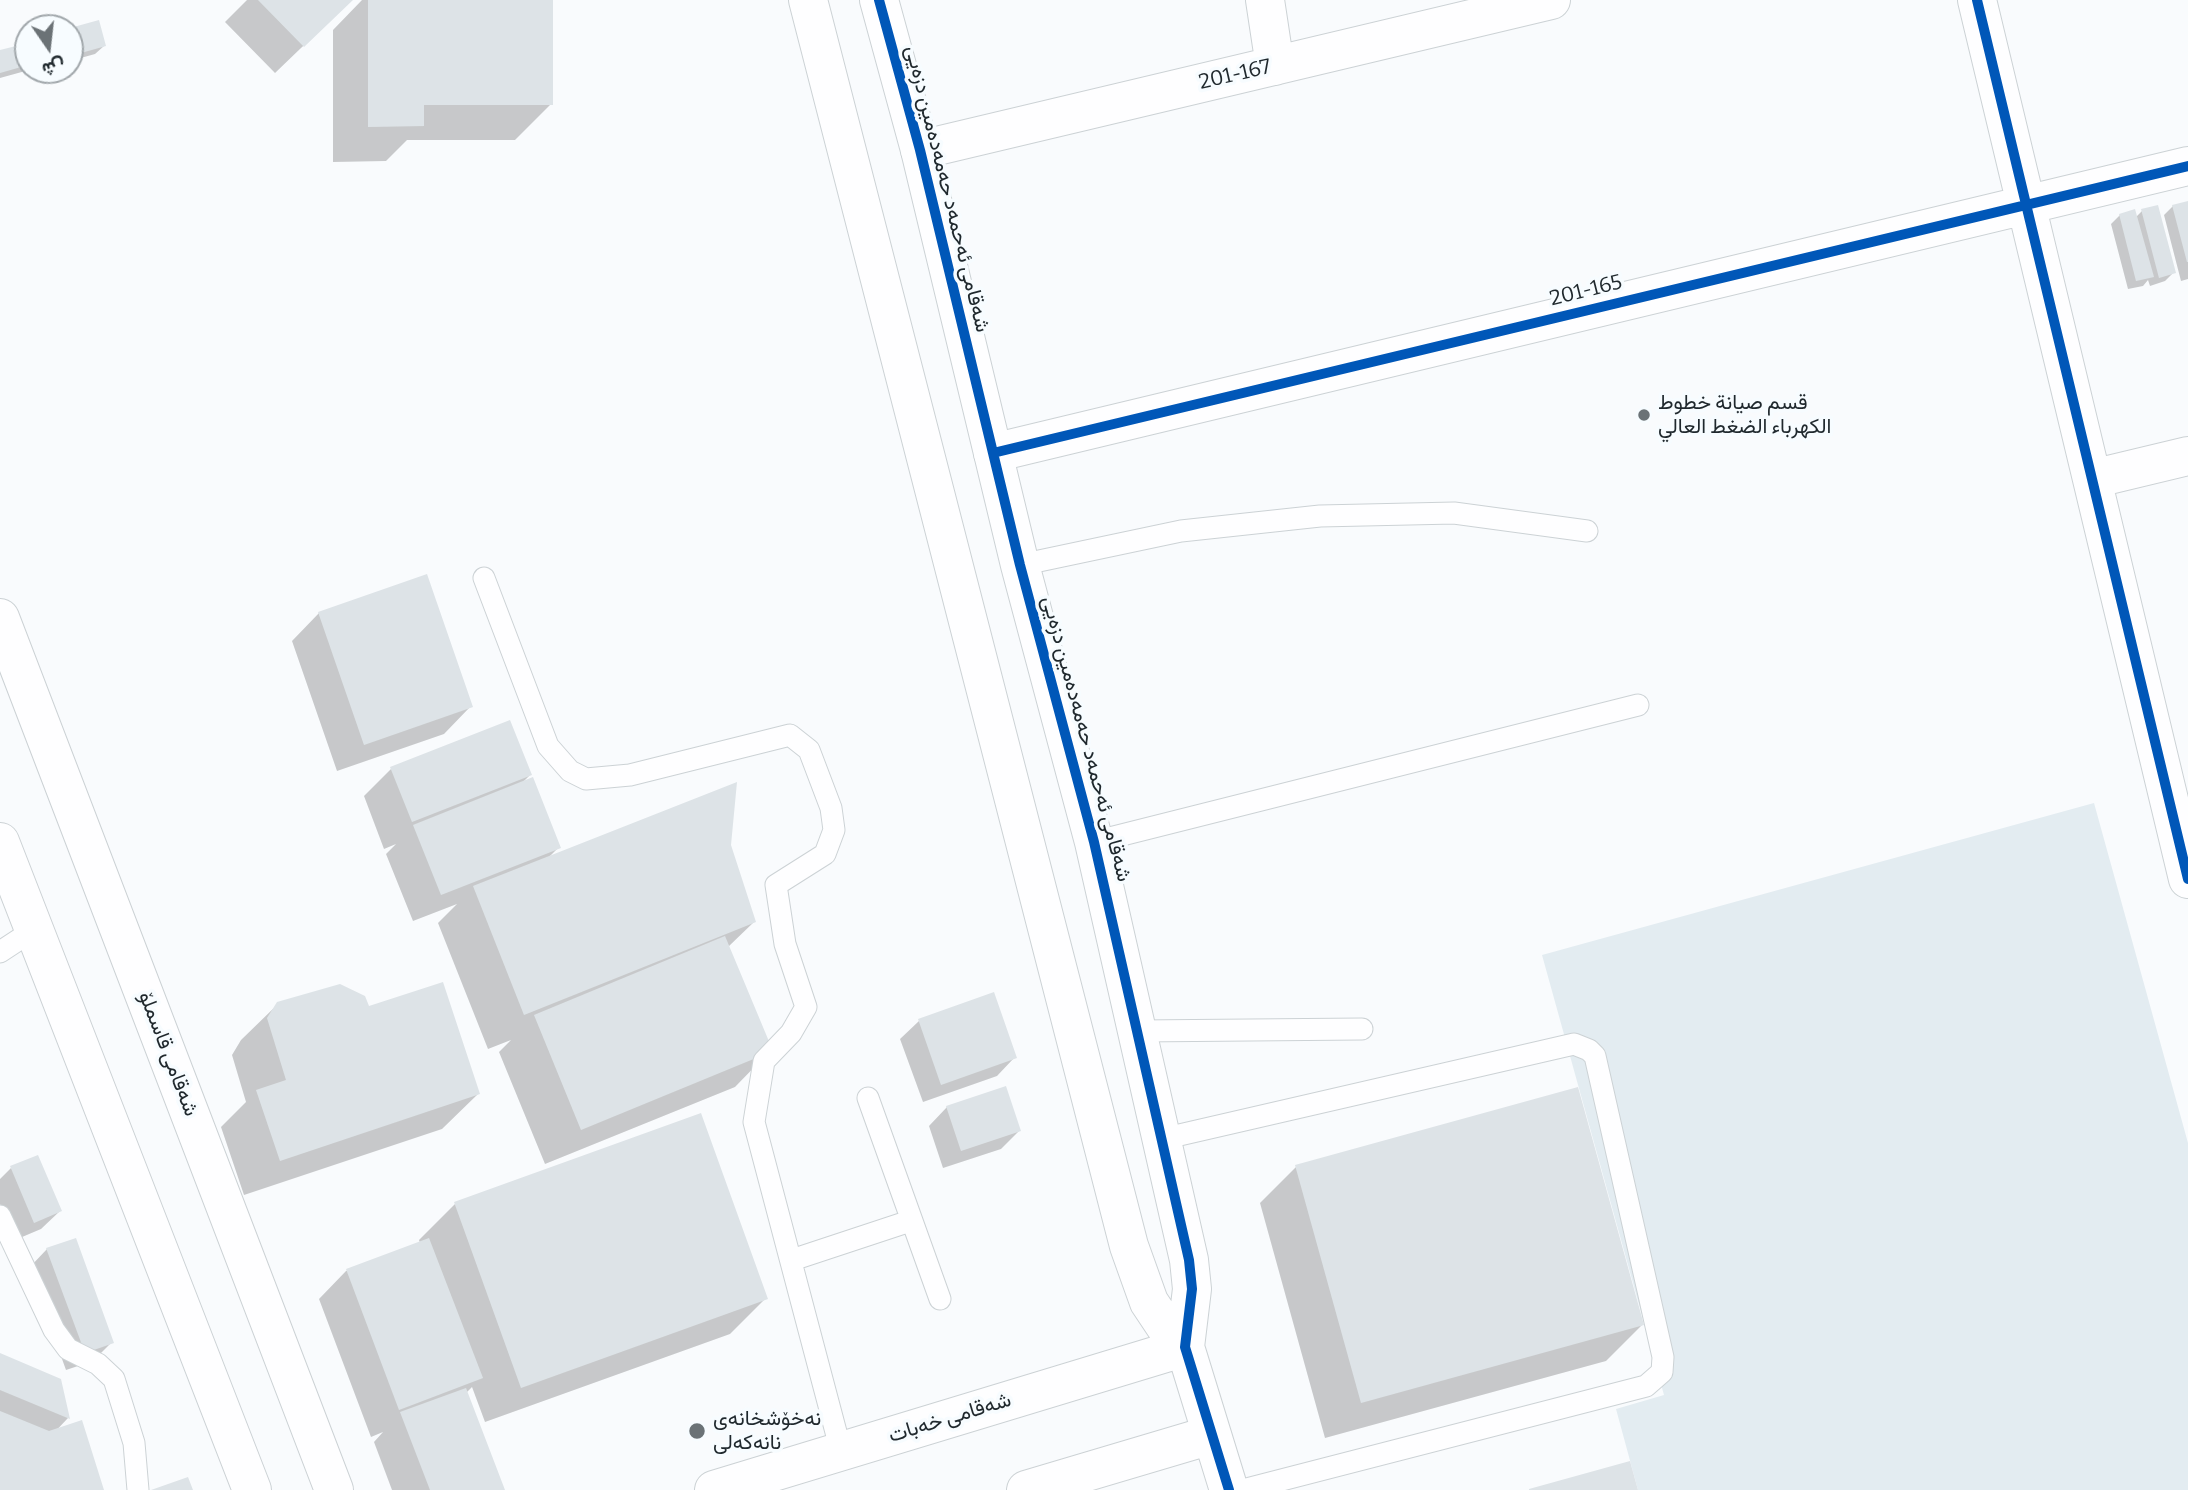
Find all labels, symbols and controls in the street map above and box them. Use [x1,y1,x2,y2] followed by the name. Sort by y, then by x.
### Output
[14,14,84,84] north arrow
[899,43,995,335] street label: شەقامی ئەحمەد حەمەدەمین دزەیی
[40,54,68,82] text: ش
[1197,54,1273,96] street label: 201-167
[1547,270,1625,312] street label: 201-165
[1658,390,1831,440] place label: قسم صيانة خطوط الكهرباء الضغط العالي
[1636,407,1652,423] marker: قسم صيانة خطوط الكهرباء الضغط العالي
[1036,593,1136,885] street label: شەقامی ئەحمەد حەمەدەمین دزەیی
[133,988,203,1120] street label: شەقامی قاسملۆ
[886,1387,1014,1449] street label: شەقامی خەبات
[713,1406,821,1456] place label: نەخۆشخانەی نانەکەلی
[687,1421,707,1441] marker: نەخۆشخانەی نانەکەلی

